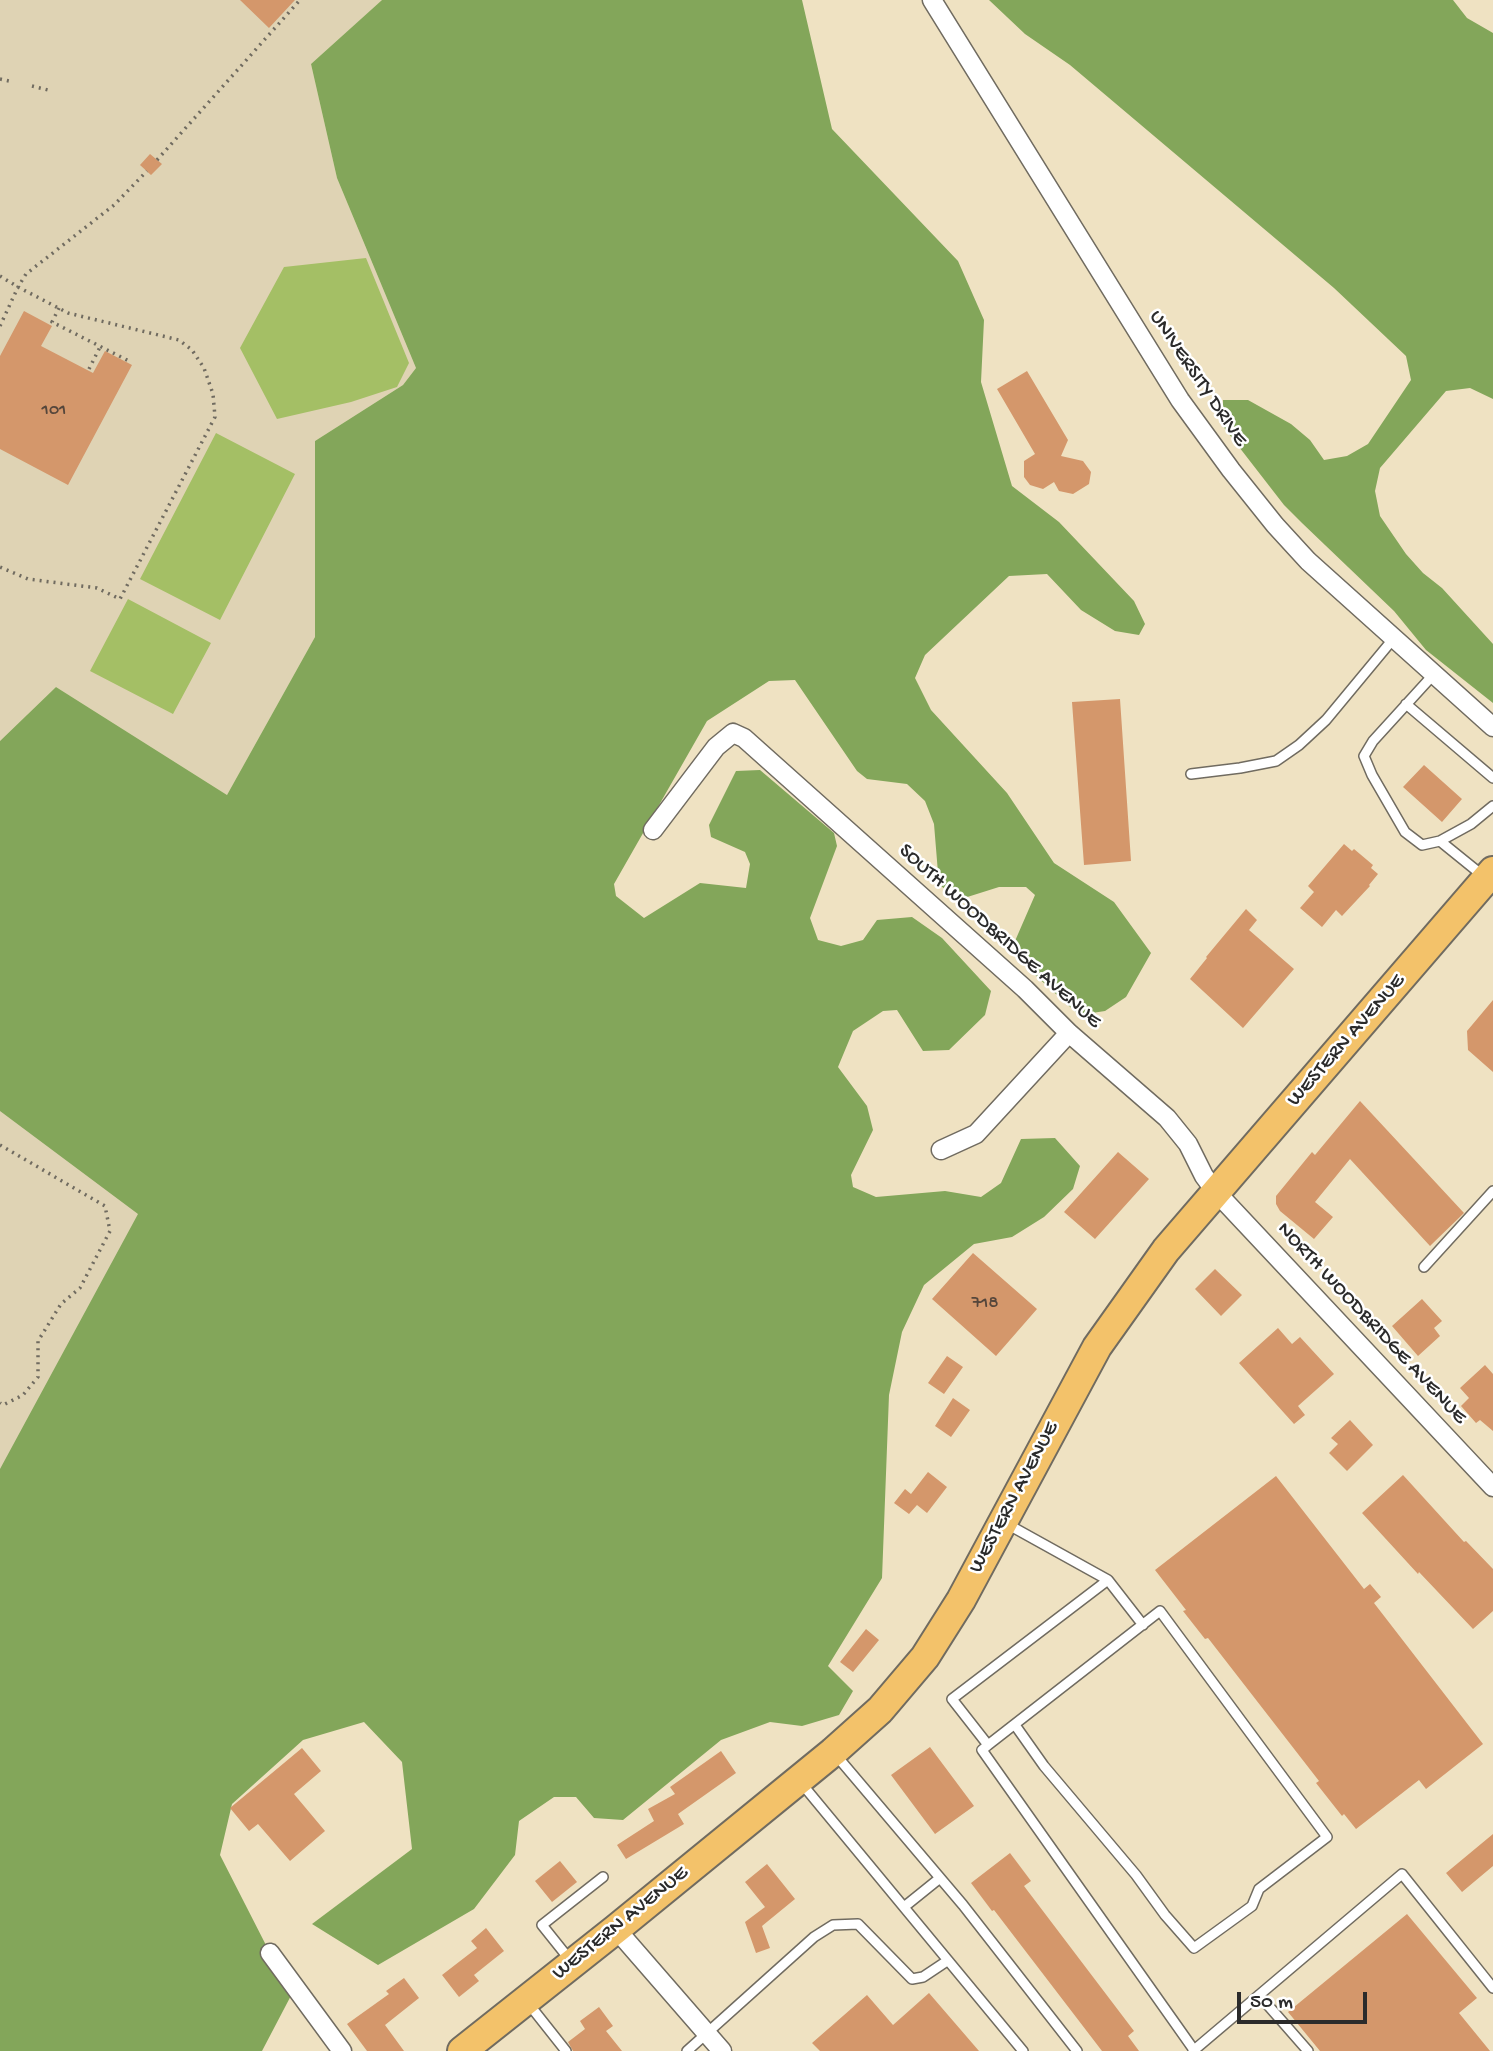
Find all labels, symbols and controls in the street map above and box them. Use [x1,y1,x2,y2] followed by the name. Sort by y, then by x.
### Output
[1142,306,1252,452] street label: UNIVERSITY DRIVE
[42,400,66,422] house number: 101
[892,839,1106,1035] street label: SOUTH WOODBRIDGE AVENUE
[1283,969,1411,1113] street label: WESTERN AVENUE
[1271,1218,1471,1430] street label: NORTH WOODBRIDGE AVENUE
[972,1293,998,1315] house number: 718
[965,1418,1065,1578] street label: WESTERN AVENUE
[548,1861,694,1987] street label: WESTERN AVENUE
[1241,1978,1370,2022] scale bar
[1250,1991,1293,2016] text: 50 m

